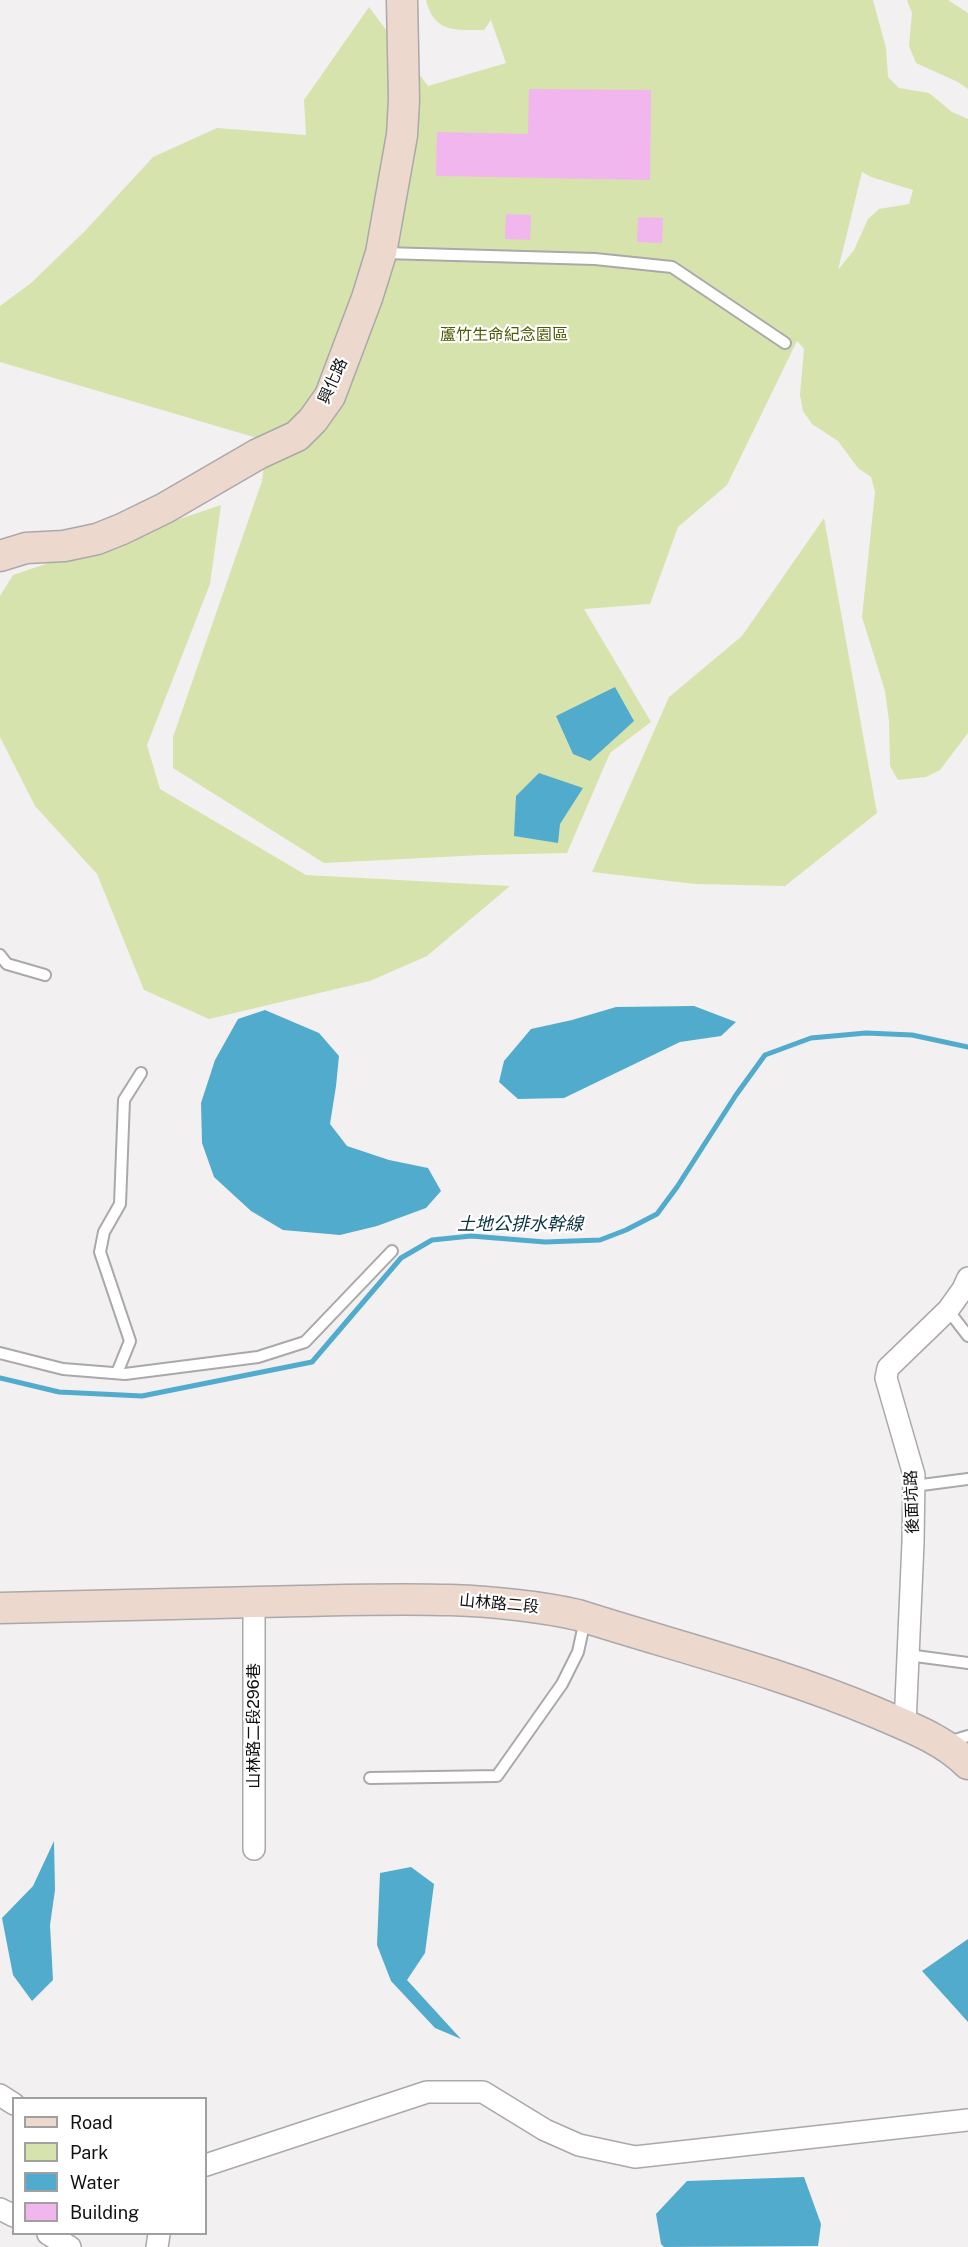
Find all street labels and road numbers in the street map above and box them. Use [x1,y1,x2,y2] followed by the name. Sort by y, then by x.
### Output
[314,355,352,407] street label: 興化路
[901,1470,923,1534] street label: 後面坑路
[458,1591,540,1617] street label: 山林路二段
[244,1663,264,1789] street label: 山林路二段296巷

